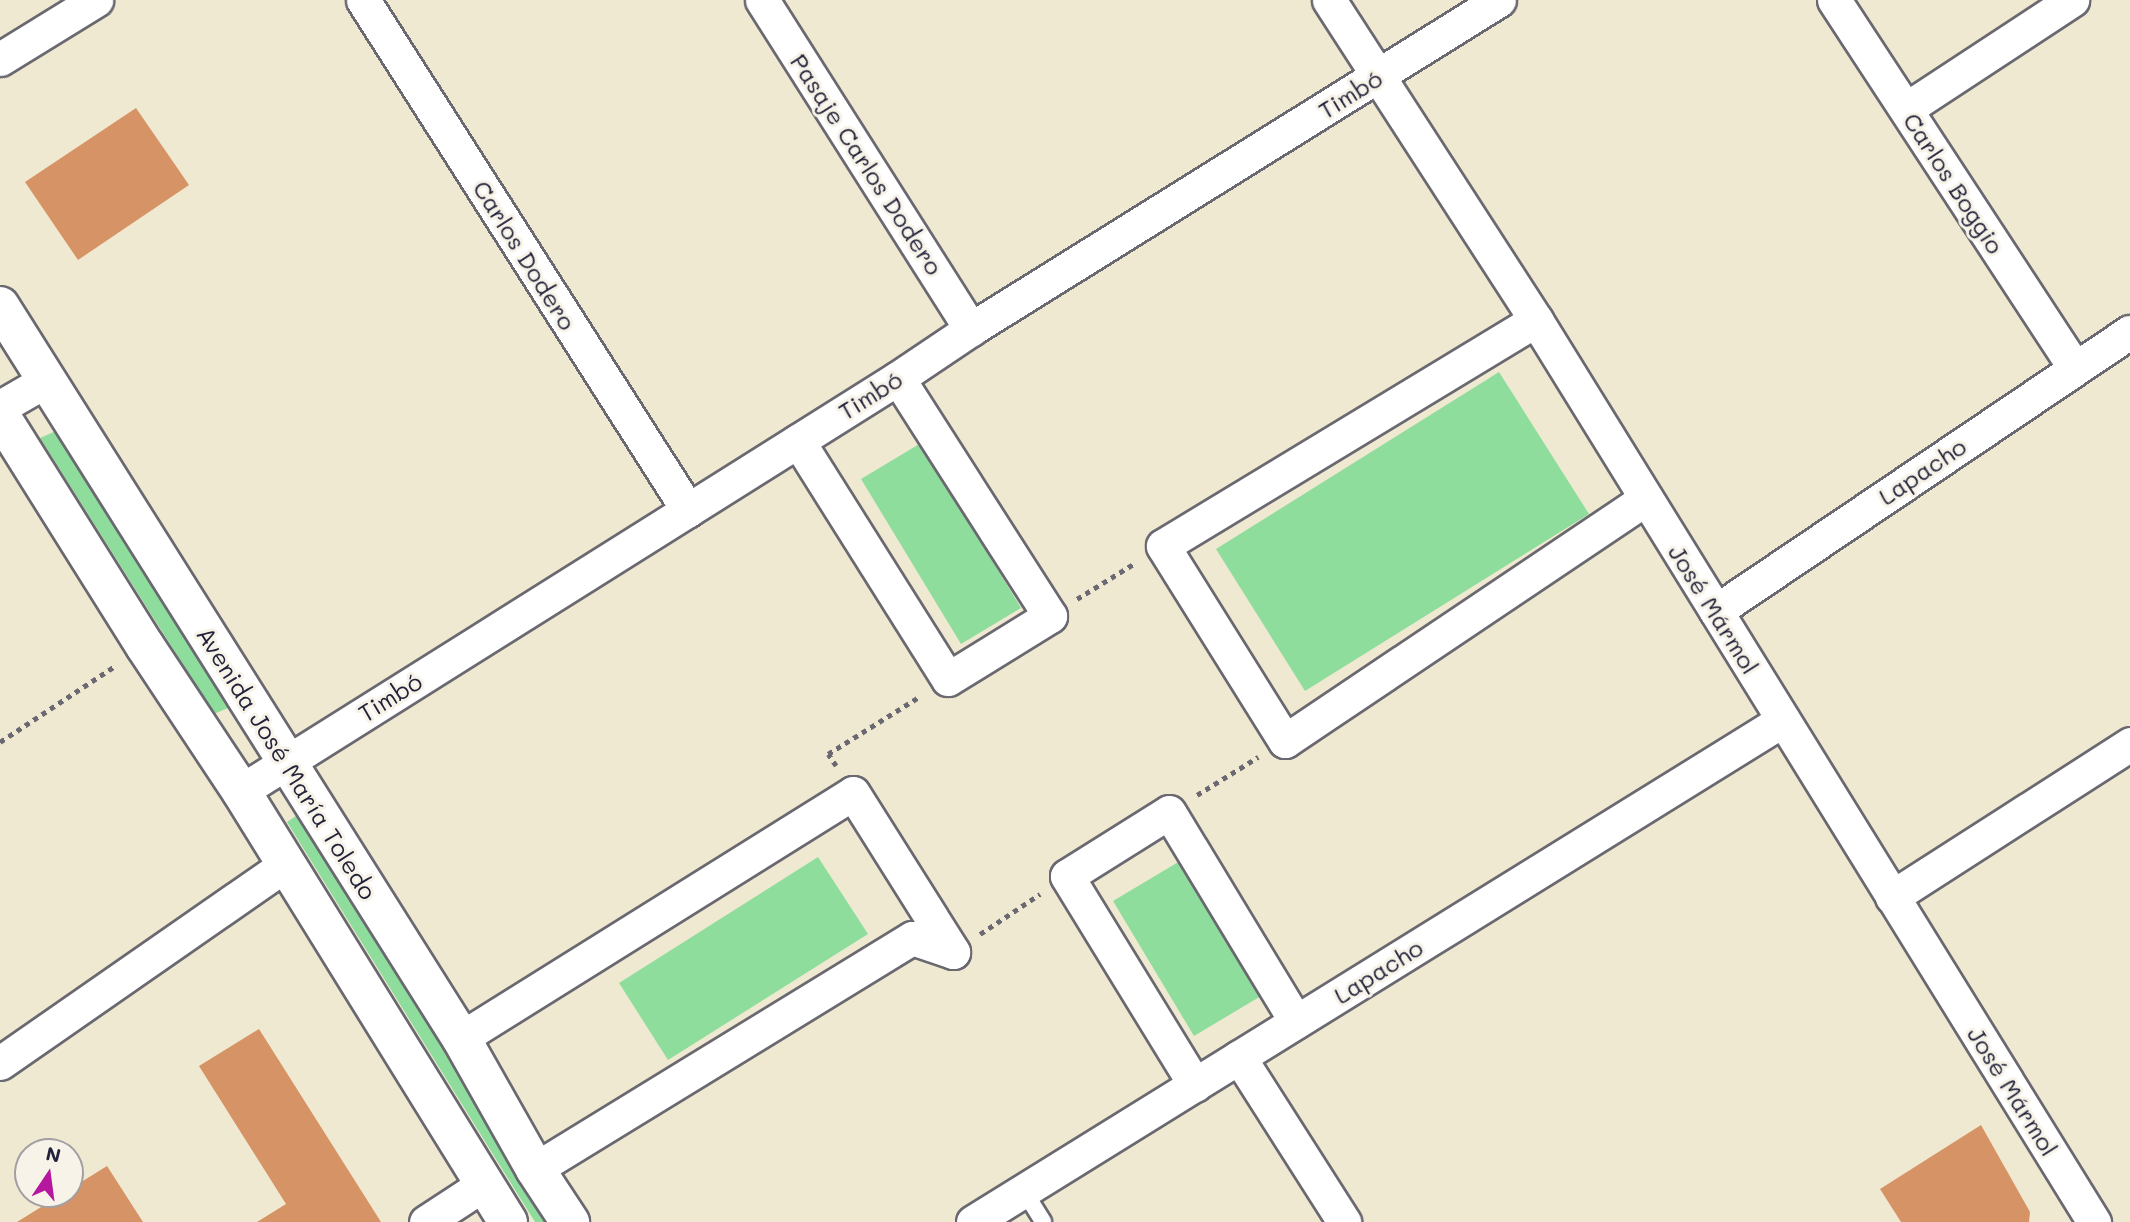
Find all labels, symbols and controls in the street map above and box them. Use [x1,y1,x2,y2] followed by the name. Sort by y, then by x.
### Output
[785,48,949,280] street label: Pasaje Carlos Dodero
[1313,63,1387,125] street label: Timbó
[1898,107,2010,259] street label: Carlos Boggio
[468,175,582,335] street label: Carlos Dodero
[833,364,907,426] street label: Timbó
[1873,431,1971,511] street label: Lapacho
[1663,539,1765,679] street label: José Mármol
[191,621,383,905] street label: Avenida José María Toledo
[353,666,427,728] street label: Timbó
[1328,932,1428,1010] street label: Lapacho
[1962,1021,2064,1161] street label: José Mármol
[14,1138,84,1208] north arrow
[44,1140,63,1168] text: N

